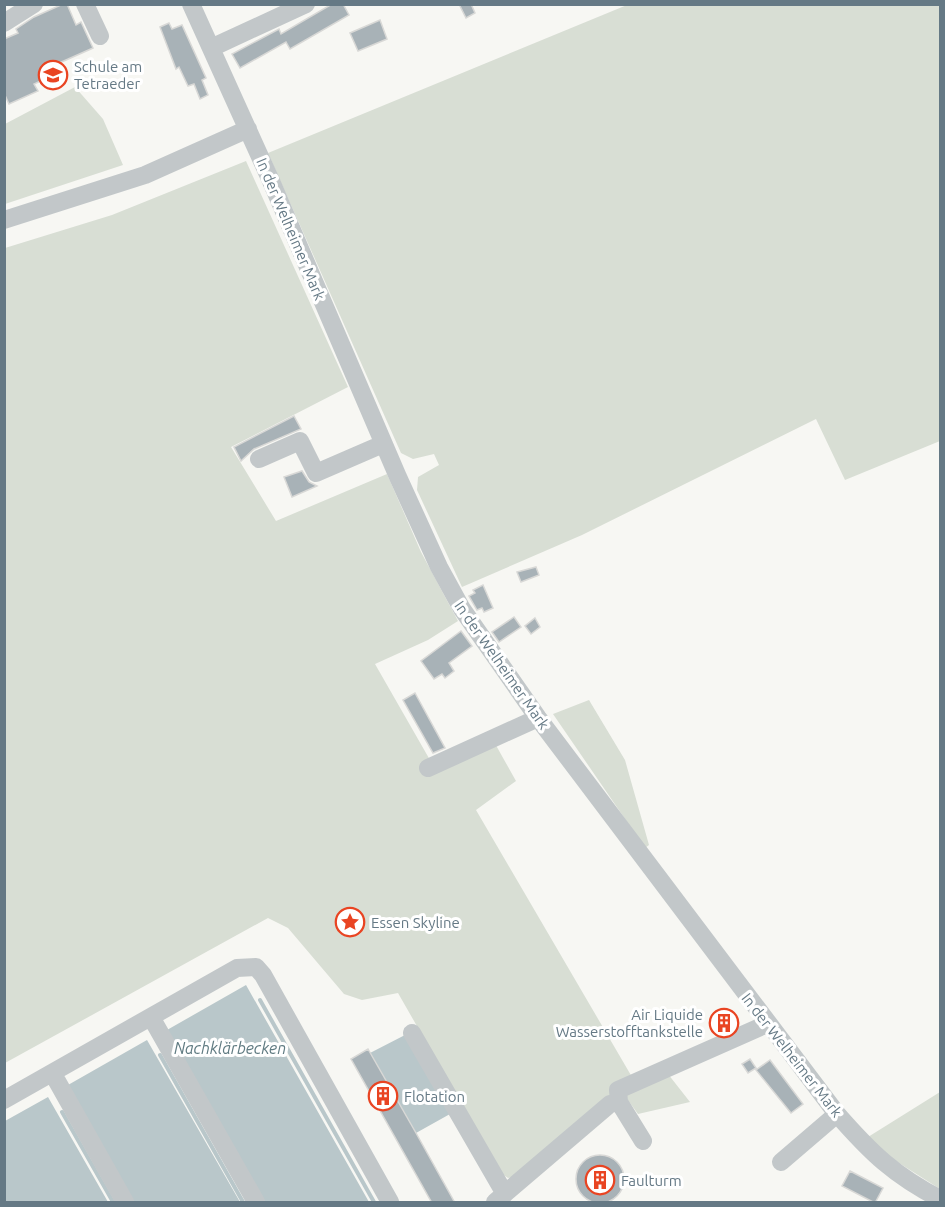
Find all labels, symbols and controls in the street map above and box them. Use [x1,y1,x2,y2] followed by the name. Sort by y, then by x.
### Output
[74,58,142,92] place label: Schule am Tetraeder
[37,59,69,91] school or university icon: Schule am Tetraeder
[253,155,329,303] street label: In der Welheimer Mark
[451,598,553,733] street label: In der Welheimer Mark
[334,906,366,938] place icon: Essen Skyline
[371,914,460,931] place label: Essen Skyline
[738,990,846,1121] street label: In der Welheimer Mark
[556,1006,703,1040] place label: Air Liquide Wasserstofftankstelle
[708,1007,740,1039] building icon: Air Liquide Wasserstofftankstelle
[174,1039,286,1057] water label: Nachklärbecken
[367,1080,399,1112] building icon: Flotation
[404,1088,465,1105] place label: Flotation
[584,1164,616,1196] building icon: Faulturm
[621,1172,682,1189] place label: Faulturm

